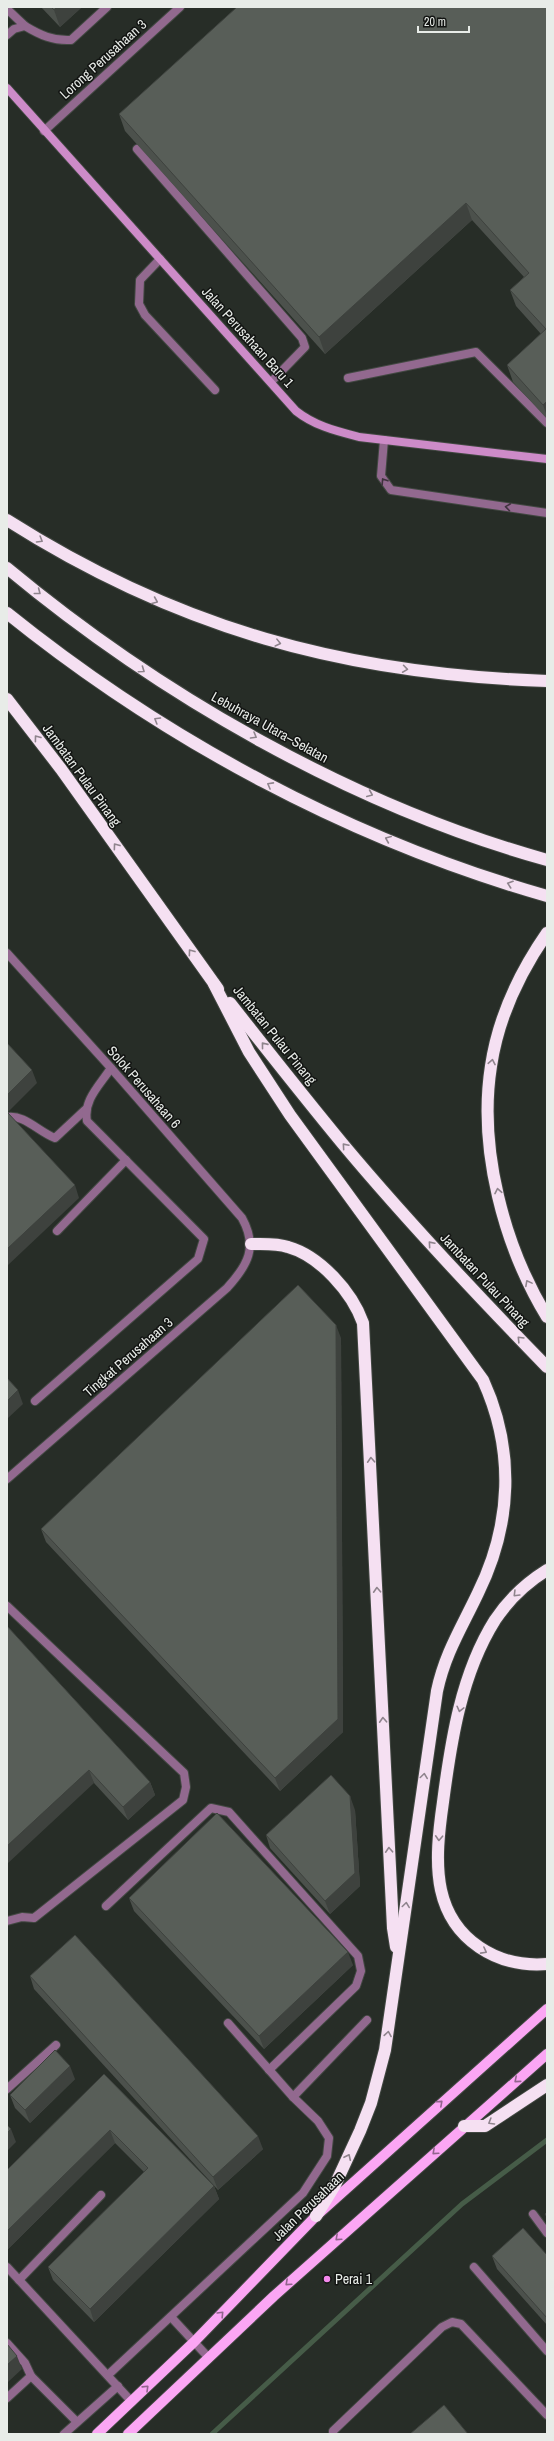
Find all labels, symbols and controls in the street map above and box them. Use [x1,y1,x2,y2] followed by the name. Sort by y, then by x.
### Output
[418,8,469,34] scale bar
[424,14,446,30] text: 20 m
[56,15,150,103] street label: Lorong Perusahaan 3
[198,283,298,392] street label: Jalan Perusahaan Baru 1
[382,478,389,485] one-way arrow
[505,503,511,512] one-way arrow
[36,536,43,543] one-way arrow
[33,588,40,595] one-way arrow
[152,596,159,604] one-way arrow
[275,639,281,647] one-way arrow
[402,664,408,673] one-way arrow
[138,665,145,672] one-way arrow
[208,687,332,767] street label: Lebuhraya Utara–Selatan
[154,718,161,725] one-way arrow
[39,720,126,830] street label: Jambatan Pulau Pinang
[250,731,257,738] one-way arrow
[35,736,42,743] one-way arrow
[267,782,274,789] one-way arrow
[366,789,374,797] one-way arrow
[385,836,392,844] one-way arrow
[114,844,121,851] one-way arrow
[506,881,513,889] one-way arrow
[188,949,196,956] one-way arrow
[229,982,321,1089] street label: Jambatan Pulau Pinang
[103,1042,185,1132] street label: Solok Perusahaan 6
[261,1043,268,1050] one-way arrow
[487,1059,496,1065] one-way arrow
[343,1144,350,1151] one-way arrow
[494,1188,502,1194] one-way arrow
[437,1229,534,1331] street label: Jambatan Pulau Pinang
[428,1242,435,1249] one-way arrow
[525,1280,533,1287] one-way arrow
[80,1313,176,1401] street label: Tingkat Perusahaan 3
[517,1336,525,1344] one-way arrow
[367,1457,375,1463] one-way arrow
[373,1587,381,1593] one-way arrow
[513,1589,521,1597] one-way arrow
[456,1706,464,1713] one-way arrow
[379,1717,388,1723] one-way arrow
[419,1773,428,1779] one-way arrow
[435,1835,444,1841] one-way arrow
[385,1847,394,1853] one-way arrow
[401,1902,410,1908] one-way arrow
[480,1946,487,1954] one-way arrow
[383,2031,391,2037] one-way arrow
[515,2075,522,2082] one-way arrow
[436,2101,443,2108] one-way arrow
[488,2117,495,2125] one-way arrow
[432,2147,440,2154] one-way arrow
[344,2154,352,2161] one-way arrow
[268,2167,348,2245] street label: Jalan Perusahaan
[335,2234,343,2241] one-way arrow
[335,2270,373,2288] place label: Perai 1
[322,2274,332,2284] marker: Perai 1
[285,2279,293,2286] one-way arrow
[216,2311,224,2319] one-way arrow
[141,2385,149,2393] one-way arrow

